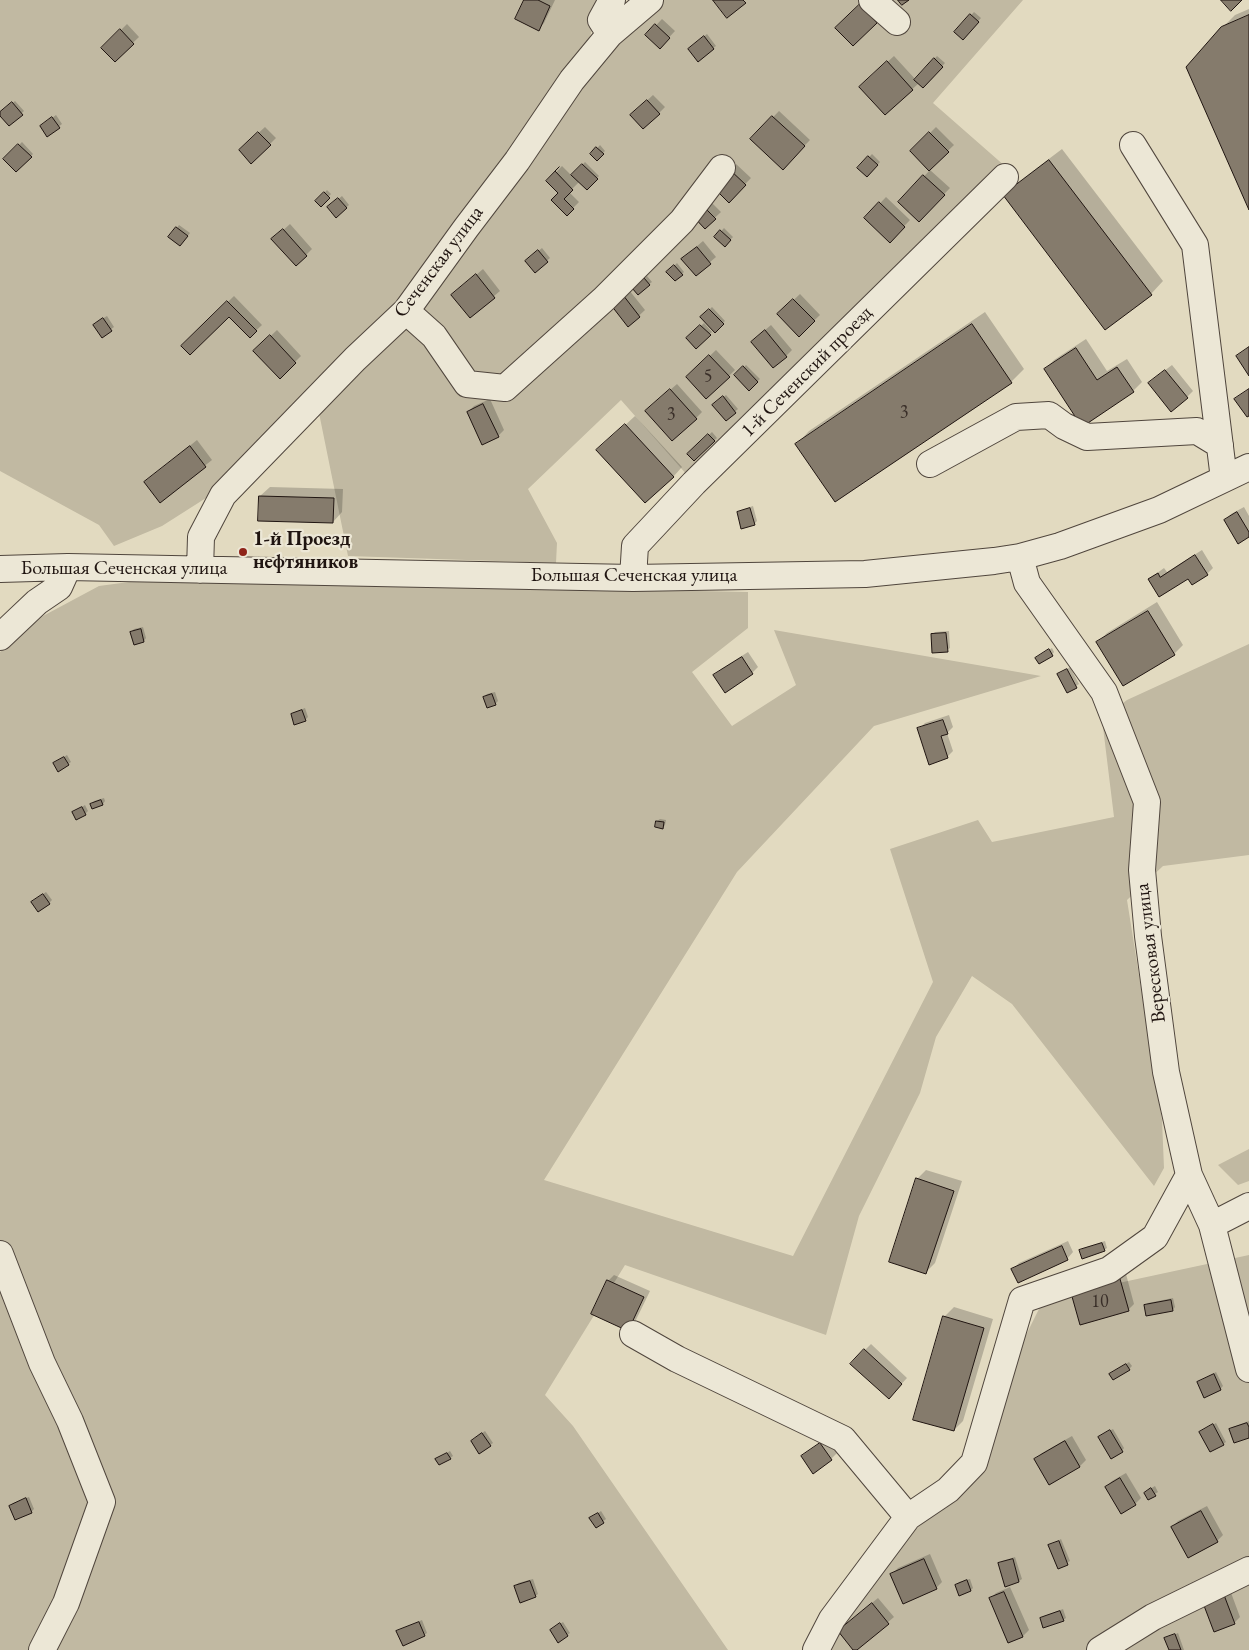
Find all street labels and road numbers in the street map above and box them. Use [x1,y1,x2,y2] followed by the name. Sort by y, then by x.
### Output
[389,201,489,323] street label: Сеченская улица
[736,301,878,443] street label: 1-й Сеченский проезд
[20,557,228,581] street label: Большая Сеченская улица
[530,564,738,588] street label: Большая Сеченская улица
[1131,882,1171,1024] street label: Вересковая улица

